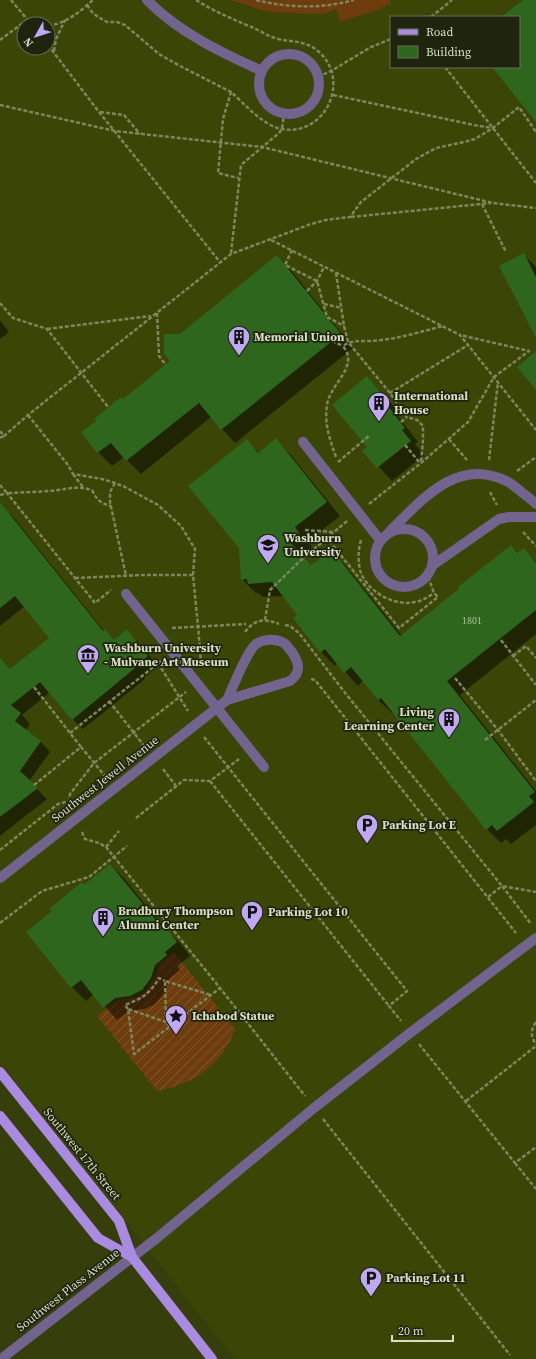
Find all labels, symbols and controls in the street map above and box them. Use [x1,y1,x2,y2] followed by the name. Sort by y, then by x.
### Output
[16,16,56,56] north arrow
[390,16,520,68] legend
[426,24,453,40] text: Road
[20,34,37,50] text: N
[426,44,471,60] text: Building
[226,324,252,357] building icon: Memorial Union
[254,329,345,345] place label: Memorial Union
[394,388,468,418] place label: International House
[366,390,392,423] building icon: International House
[284,530,342,560] place label: Washburn University
[255,532,281,565] school or university icon: Washburn University
[462,614,482,627] house number: 1801
[104,640,229,670] place label: Washburn University - Mulvane Art Museum
[75,642,101,675] museum icon: Washburn University - Mulvane Art Museum
[344,704,434,734] place label: Living Learning Center
[436,706,462,739] building icon: Living Learning Center
[48,732,162,826] street label: Southwest Jewell Avenue
[354,812,380,845] parking icon: Parking Lot E
[382,817,456,833] place label: Parking Lot E
[239,899,265,932] parking icon: Parking Lot 10
[118,903,234,933] place label: Bradbury Thompson Alumni Center
[268,904,348,920] place label: Parking Lot 10
[90,905,116,938] building icon: Bradbury Thompson Alumni Center
[163,1003,189,1036] place icon: Ichabod Statue
[192,1008,275,1024] place label: Ichabod Statue
[40,1105,124,1203] street label: Southwest 17th Street
[13,1245,123,1335] street label: Southwest Plass Avenue
[358,1265,384,1298] parking icon: Parking Lot 11
[386,1270,466,1286] place label: Parking Lot 11
[392,1317,453,1343] scale bar
[398,1323,424,1339] text: 20 m

